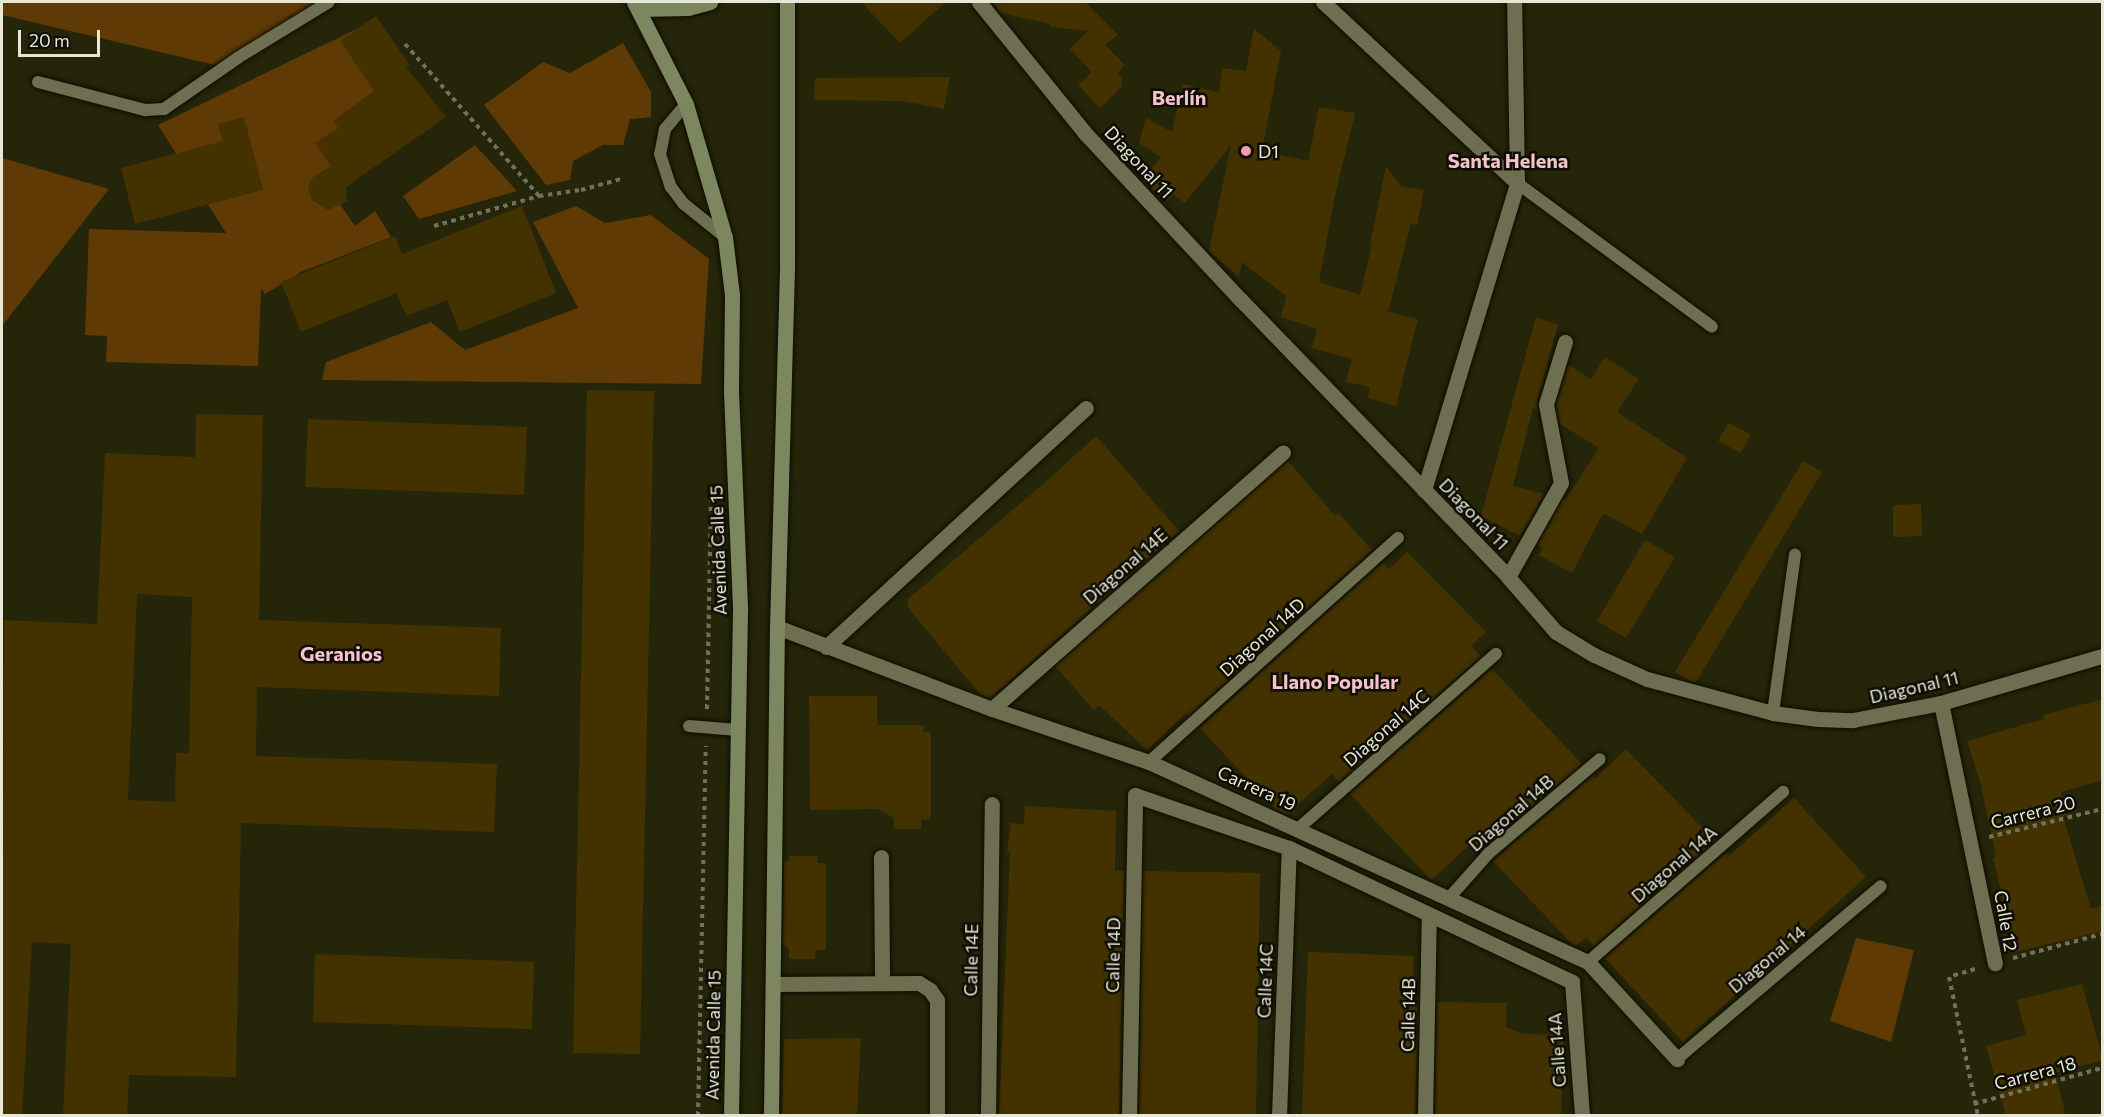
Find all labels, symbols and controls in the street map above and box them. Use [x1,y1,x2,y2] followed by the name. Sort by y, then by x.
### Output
[21,18,104,56] scale bar
[29,29,70,51] text: 20 m
[1152,85,1206,109] district label: Berlín
[1100,121,1178,203] street label: Diagonal 11
[1258,140,1279,162] place label: D1
[1239,144,1253,158] marker: D1
[1448,148,1568,172] district label: Santa Helena
[1435,474,1513,554] street label: Diagonal 11
[705,485,731,615] street label: Avenida Calle 15
[1078,524,1172,608] street label: Diagonal 14E
[1215,593,1309,681] street label: Diagonal 14D
[300,641,382,665] district label: Geranios
[1867,666,1961,708] street label: Diagonal 11
[1271,669,1399,693] district label: Llano Popular
[1339,685,1433,771] street label: Diagonal 14C
[1214,761,1300,815] street label: Carrera 19
[1464,770,1558,856] street label: Diagonal 14B
[1988,791,2078,833] street label: Carrera 20
[1627,821,1721,907] street label: Diagonal 14A
[1990,889,2022,953] street label: Calle 12
[1102,917,1124,993] street label: Calle 14D
[1724,921,1810,997] street label: Diagonal 14
[960,923,982,997] street label: Calle 14E
[1253,943,1277,1019] street label: Calle 14C
[701,970,725,1100] street label: Avenida Calle 15
[1397,978,1419,1052] street label: Calle 14B
[1544,1012,1570,1088] street label: Calle 14A
[1992,1052,2078,1094] street label: Carrera 18

